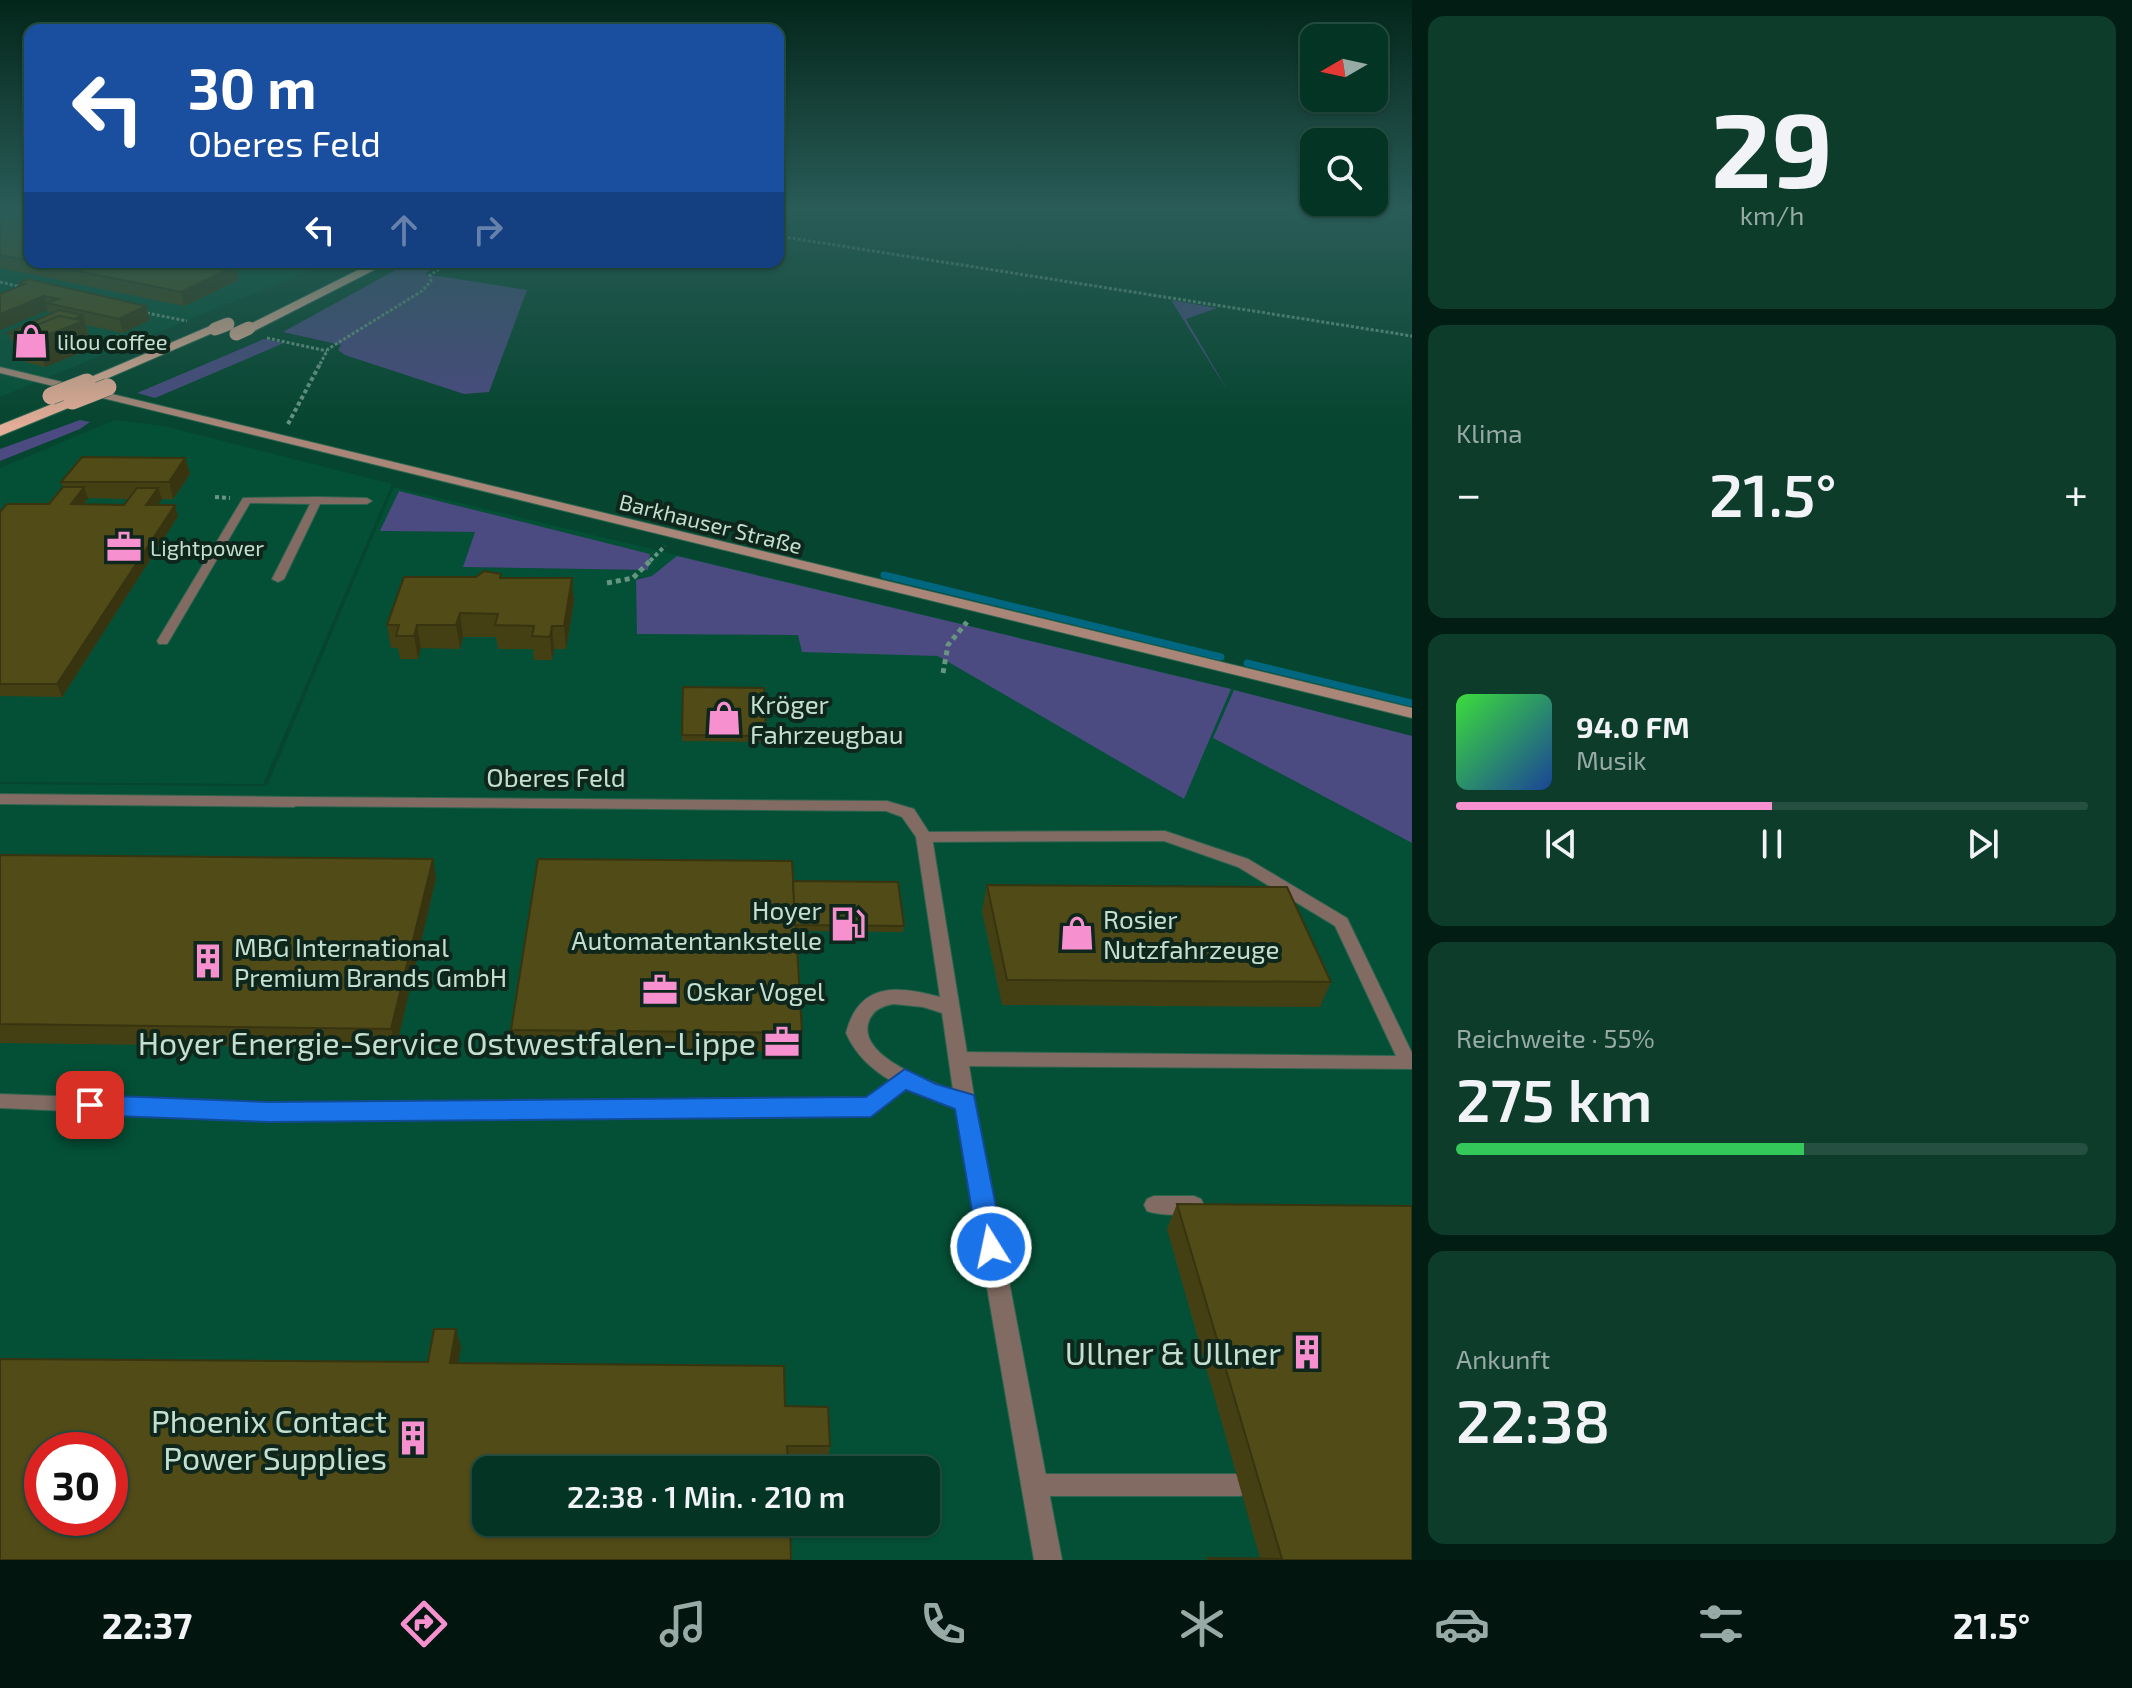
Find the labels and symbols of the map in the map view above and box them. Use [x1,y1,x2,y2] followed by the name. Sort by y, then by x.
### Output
[1300,24,1388,112] north arrow
[12,322,50,360] shop icon: lilou coffee
[57,328,168,354] place label: lilou coffee
[617,488,805,558] street label: Barkhauser Straße
[105,528,143,566] office icon: Lightpower
[150,534,264,560] place label: Lightpower
[750,688,904,749] place label: Kröger Fahrzeugbau
[705,699,743,737] shop icon: Kröger Fahrzeugbau
[486,761,626,792] street label: Oberes Feld
[571,894,822,955] place label: Hoyer Automatentankstelle
[1103,903,1279,964] place label: Rosier Nutzfahrzeuge
[829,905,867,943] fuel station icon: Hoyer Automatentankstelle
[1058,914,1096,952] shop icon: Rosier Nutzfahrzeuge
[234,931,507,992] place label: MBG International Premium Brands GmbH
[189,942,227,980] building icon: MBG International Premium Brands GmbH
[641,971,679,1009] office icon: Oskar Vogel
[686,975,825,1006] place label: Oskar Vogel
[138,1023,756,1061] place label: Hoyer Energie-Service Ostwestfalen-Lippe
[763,1023,801,1061] office icon: Hoyer Energie-Service Ostwestfalen-Lippe
[56,1071,124,1139] pin
[949,1205,1033,1289] position arrow
[1065,1333,1281,1371] place label: Ullner & Ullner
[1288,1333,1326,1371] building icon: Ullner & Ullner
[151,1401,387,1476] place label: Phoenix Contact Power Supplies
[394,1419,432,1457] building icon: Phoenix Contact Power Supplies
[24,1432,128,1536] speed limit sign: 30

